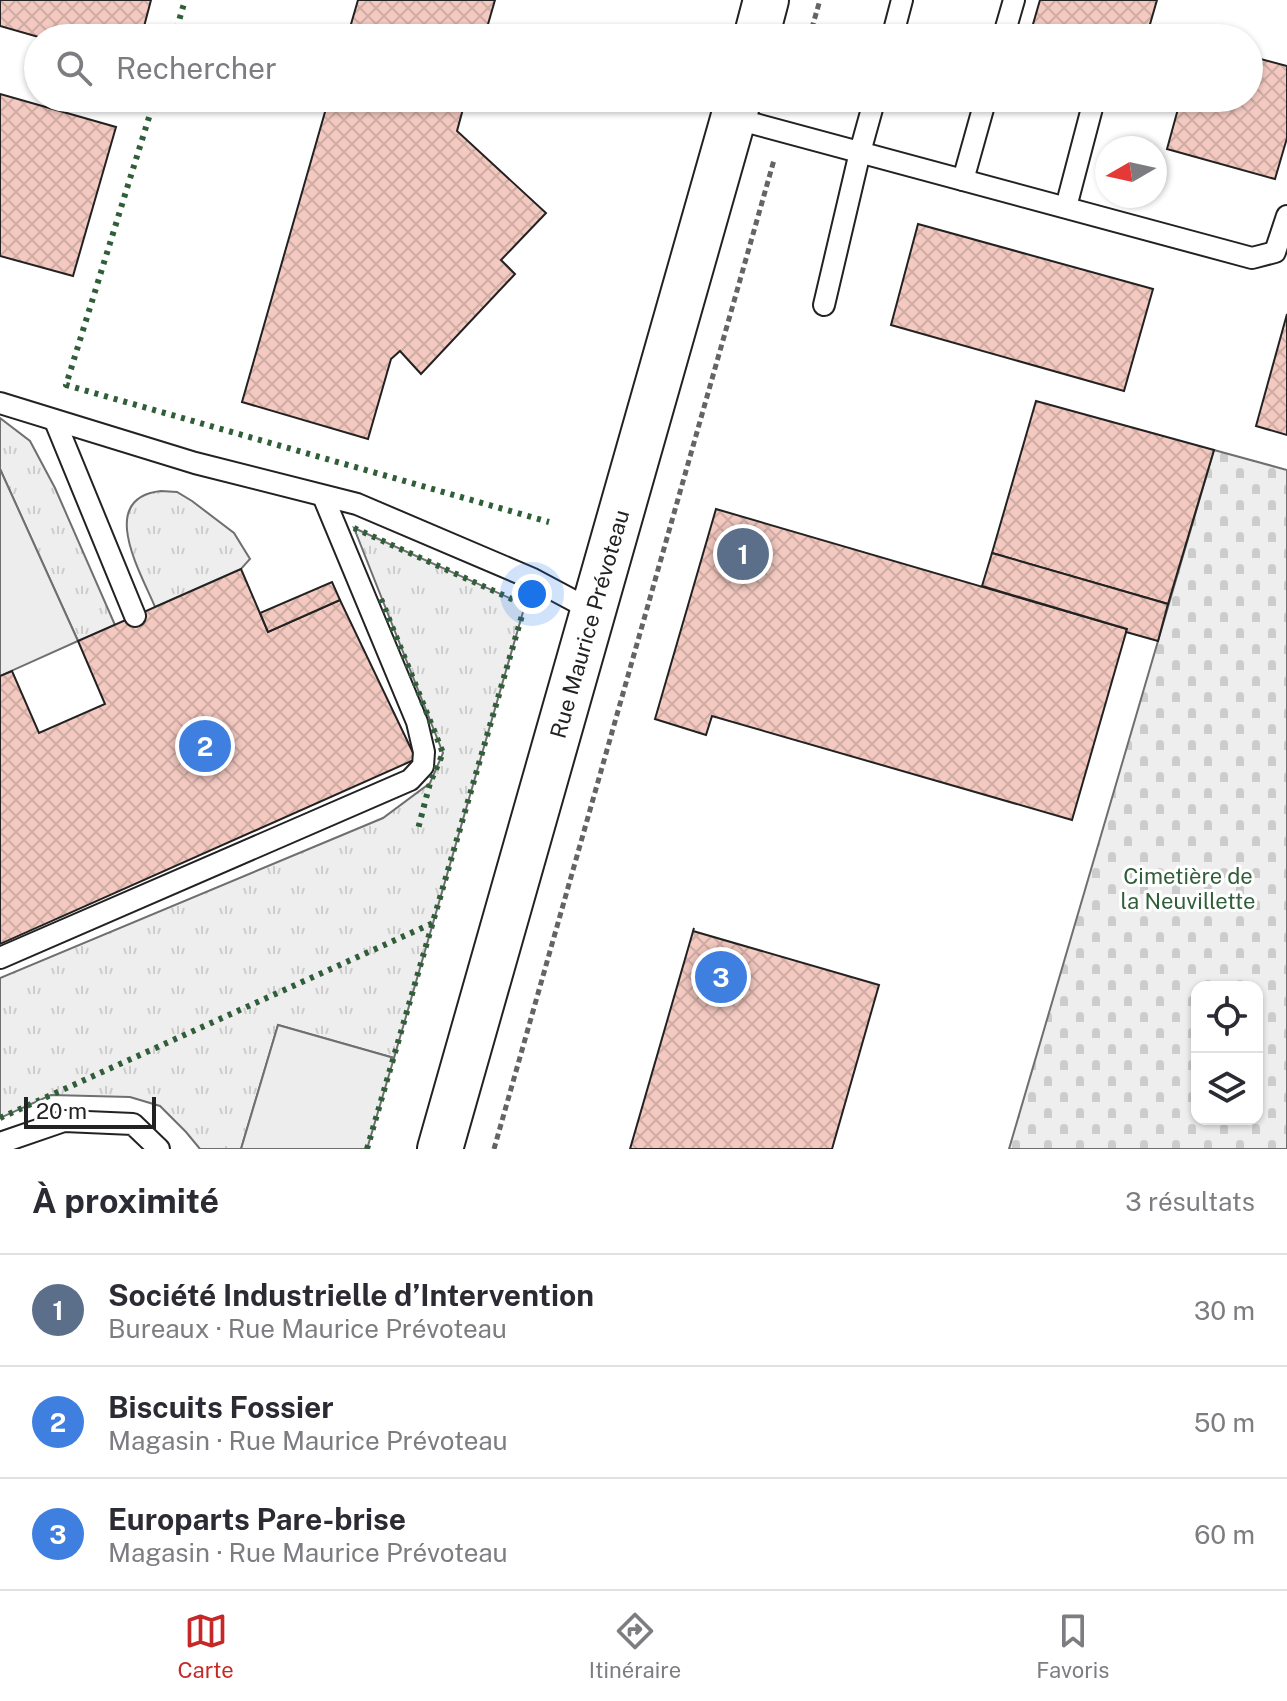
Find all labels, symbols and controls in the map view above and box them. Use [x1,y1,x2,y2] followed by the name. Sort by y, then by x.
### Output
[24,24,1263,112] search box
[52,46,96,90] icon: search
[116,50,277,86] text: Rechercher
[1095,136,1167,208] north arrow
[545,507,634,741] street label: Rue Maurice Prévoteau
[717,524,769,584] pin: 1
[512,574,552,614] your location
[179,716,231,776] pin: 2
[1121,863,1256,914] park label: Cimetière de la Neuvillette
[695,947,747,1007] pin: 3
[1191,981,1263,1125] map controls
[1191,981,1263,1053] button: locate
[1191,1053,1263,1125] button: layers
[24,1093,156,1129] scale bar
[36,1098,87,1124] text: 20 m
[32,1181,219,1221] text: À proximité
[1125,1186,1255,1217] text: 3 résultats
[108,1277,594,1313] text: Société Industrielle d’Intervention
[52,1295,64,1326] text: 1
[1194,1295,1255,1326] text: 30 m
[108,1313,507,1344] text: Bureaux · Rue Maurice Prévoteau
[108,1389,334,1425] text: Biscuits Fossier
[50,1407,66,1438] text: 2
[1194,1407,1255,1438] text: 50 m
[108,1425,508,1456] text: Magasin · Rue Maurice Prévoteau
[108,1501,406,1537] text: Europarts Pare-brise
[49,1519,67,1550] text: 3
[1194,1519,1255,1550] text: 60 m
[108,1537,508,1568] text: Magasin · Rue Maurice Prévoteau
[178,1609,234,1683] tab: Carte
[589,1609,681,1683] tab: Itinéraire
[1036,1609,1109,1683] tab: Favoris

